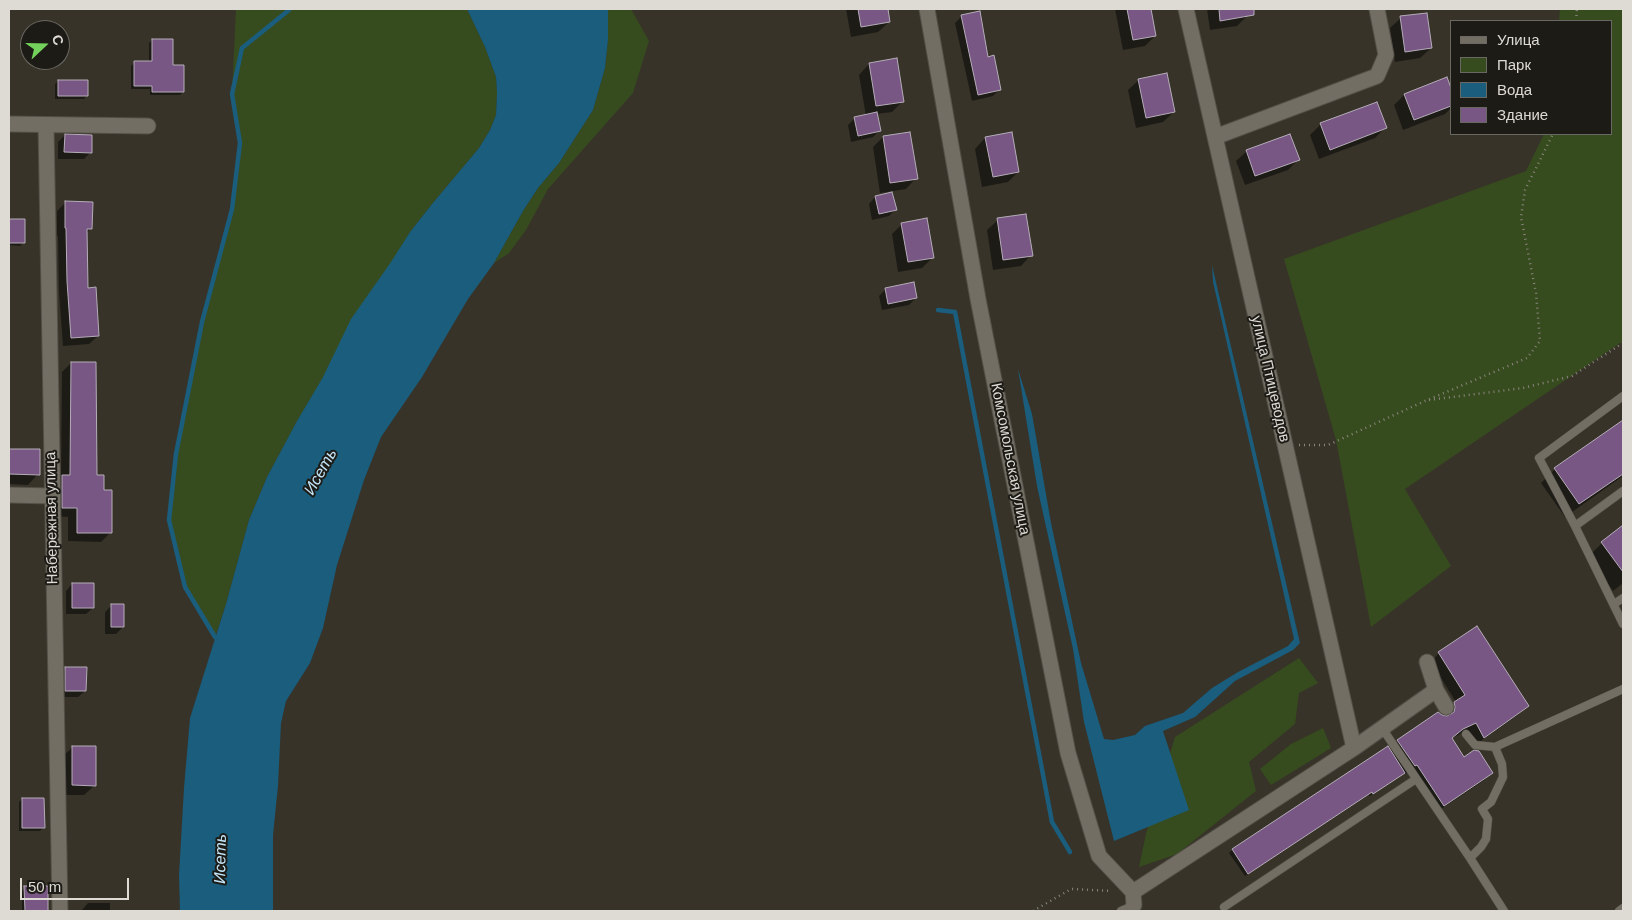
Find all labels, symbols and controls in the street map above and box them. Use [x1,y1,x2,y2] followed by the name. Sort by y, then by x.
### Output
[20,20,70,70] north arrow
[1450,20,1612,135] legend
[1497,31,1540,48] text: Улица
[49,32,67,48] text: С
[1497,56,1531,73] text: Парк
[1497,81,1532,98] text: Вода
[1497,106,1548,123] text: Здание
[1247,314,1293,444] street label: улица Птицеводов
[986,381,1034,537] street label: Комсомольская улица
[301,446,341,498] water label: Исеть
[42,452,62,584] street label: Набережная улица
[211,834,231,884] water label: Исеть
[22,868,131,900] scale bar
[28,878,61,895] text: 50 m

